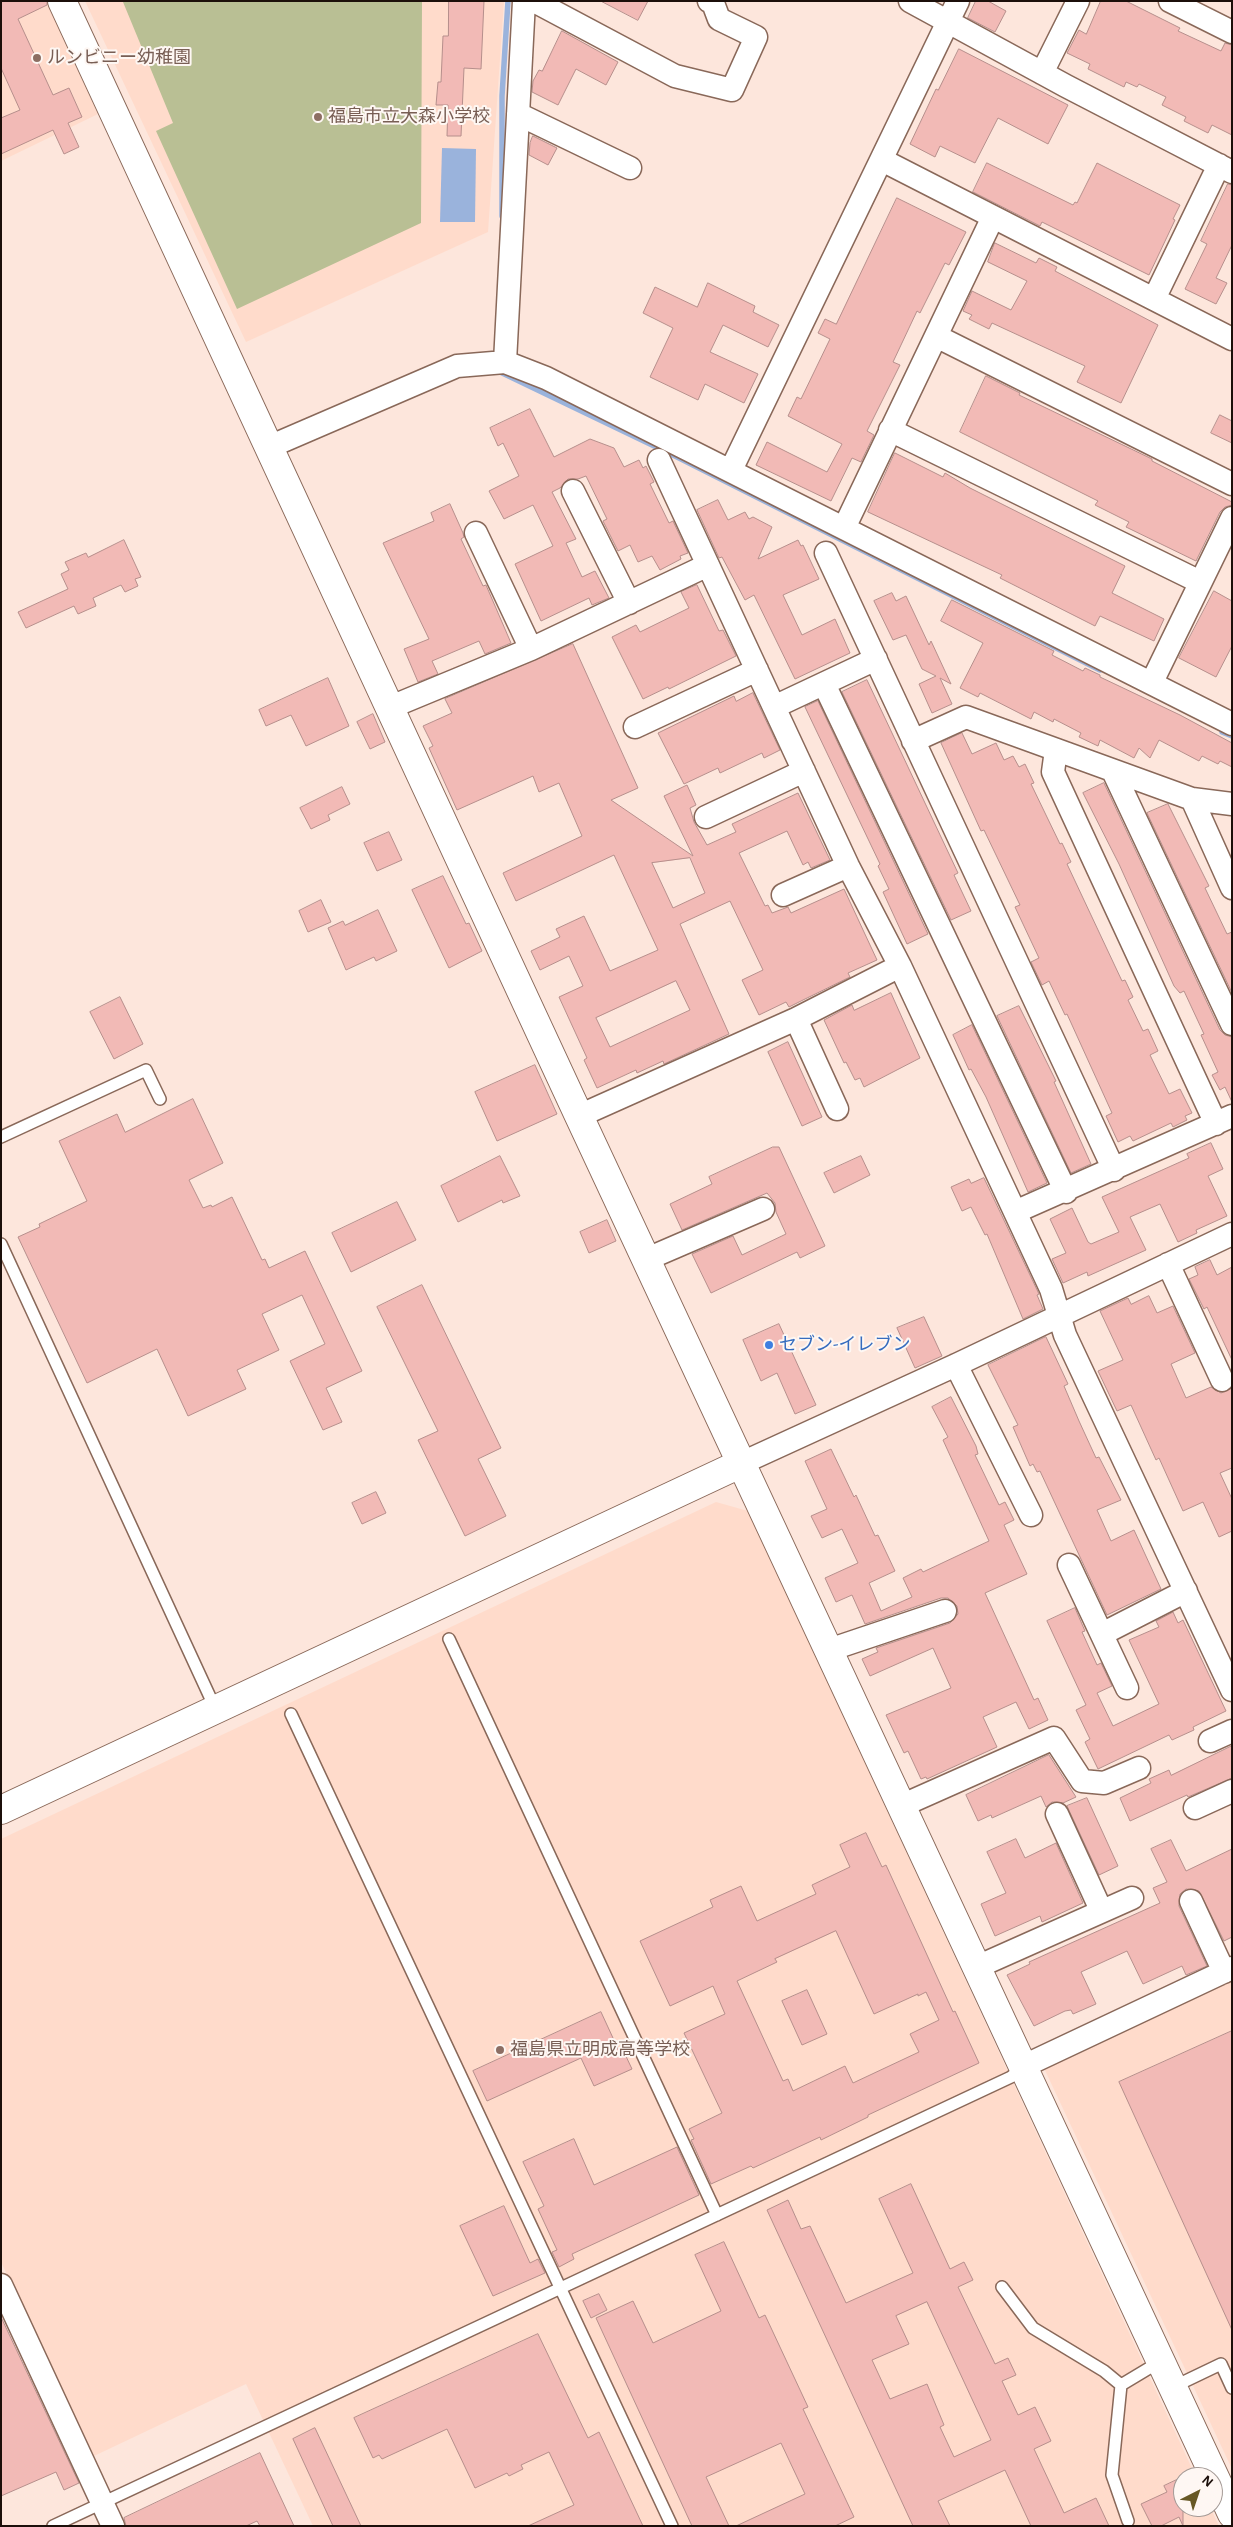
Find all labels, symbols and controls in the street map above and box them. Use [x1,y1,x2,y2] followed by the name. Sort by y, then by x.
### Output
[47,47,191,69] place label: ルンビニー幼稚園
[31,52,43,64] marker: ルンビニー幼稚園
[328,106,490,128] place label: 福島市立大森小学校
[312,111,324,123] marker: 福島市立大森小学校
[779,1334,911,1356] place label: セブン-イレブン
[763,1339,775,1351] marker: セブン-イレブン
[510,2039,690,2061] place label: 福島県立明成高等学校
[494,2044,506,2056] marker: 福島県立明成高等学校
[1173,2467,1223,2517] north arrow
[1199,2473,1215,2490] text: N

